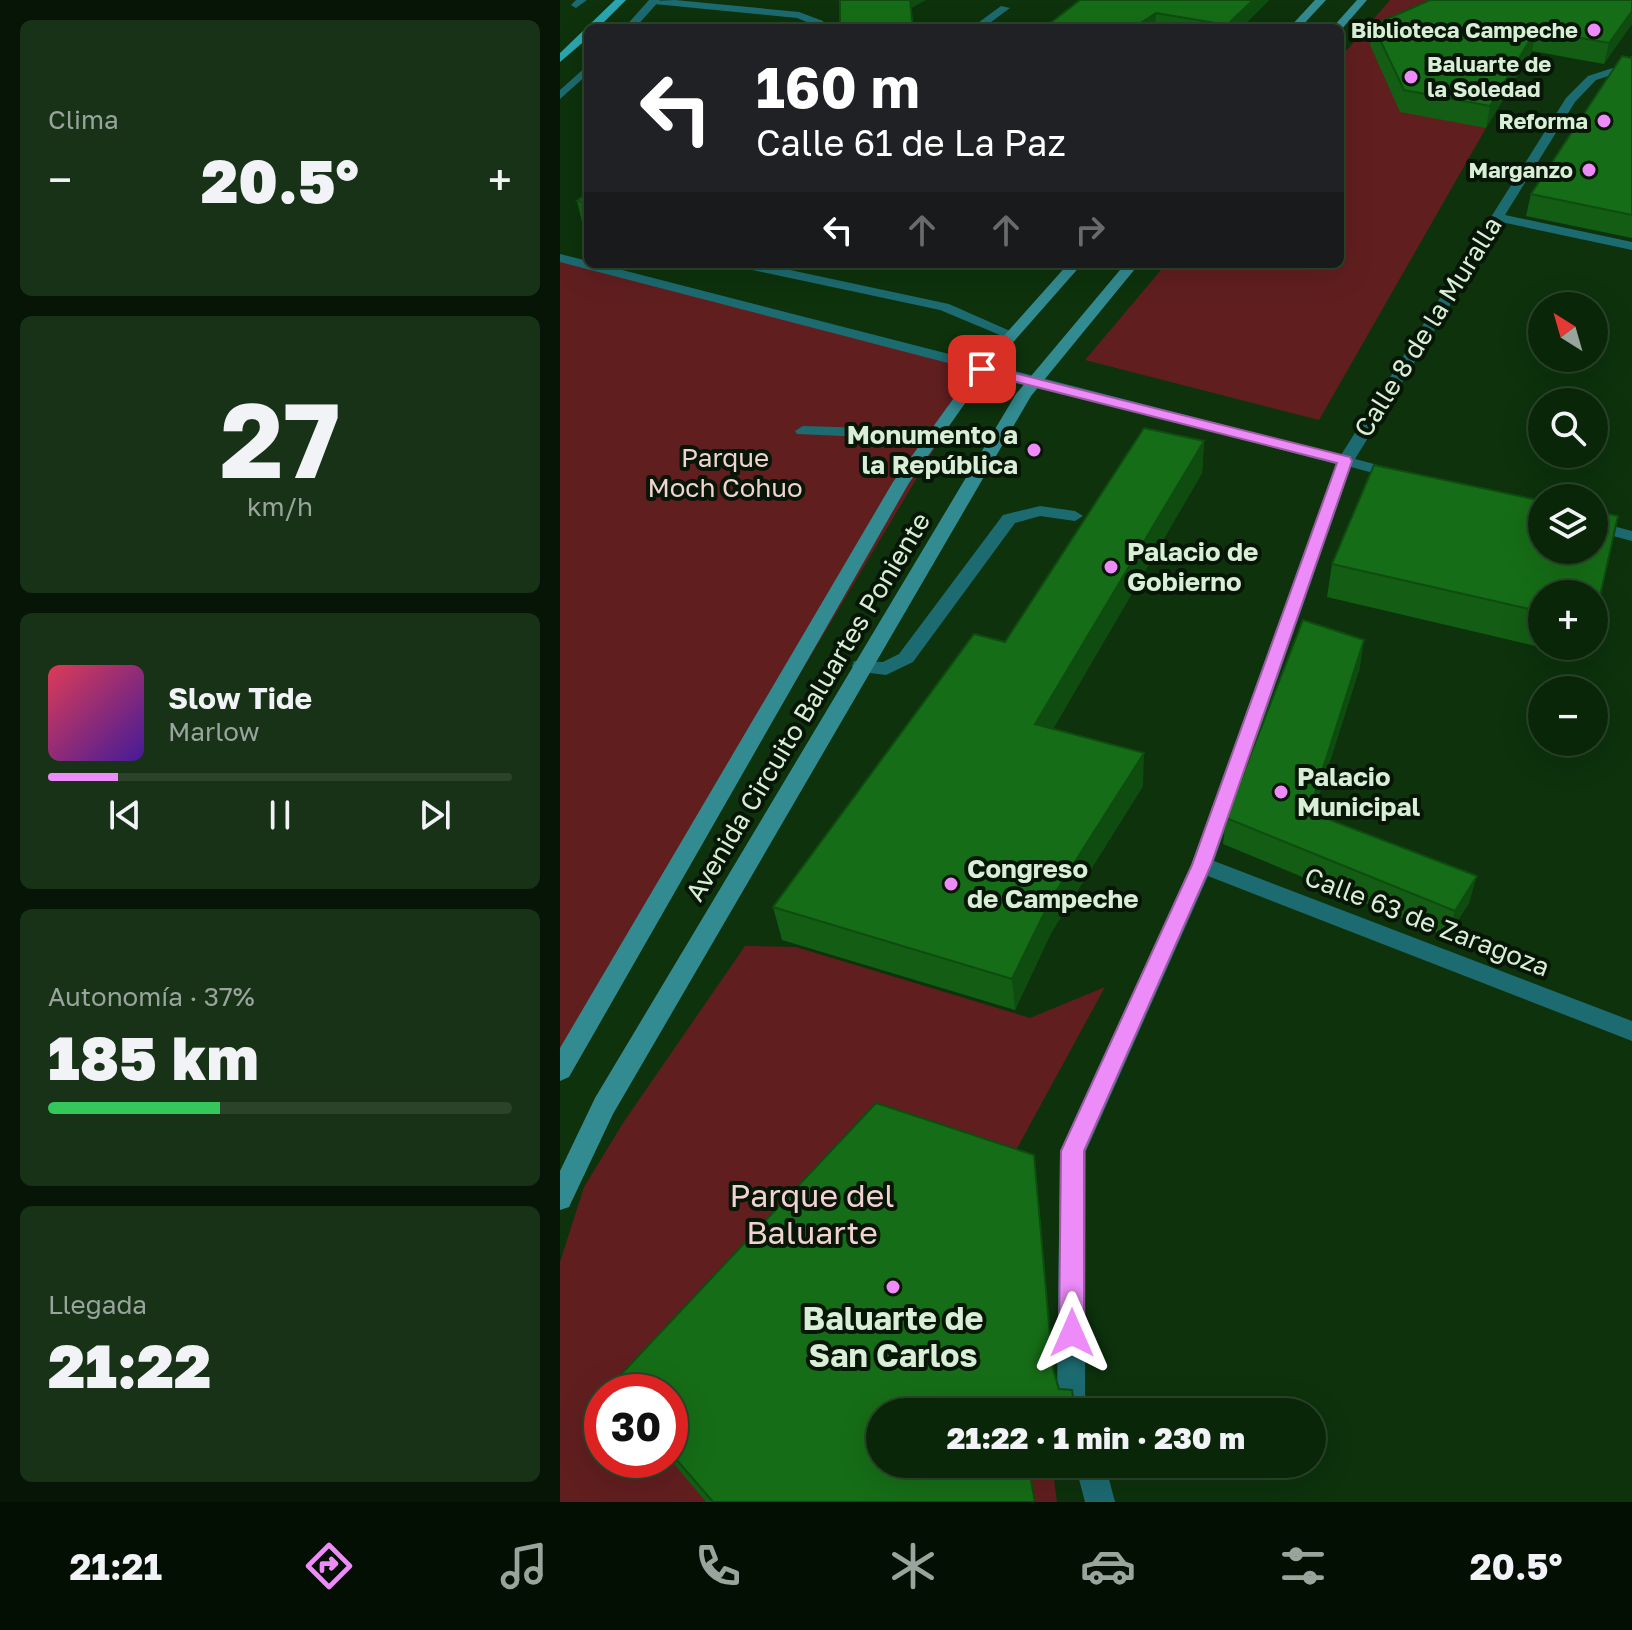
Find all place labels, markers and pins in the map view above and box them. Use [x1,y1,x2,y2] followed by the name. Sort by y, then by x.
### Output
[1351,16,1578,43] place label: Biblioteca Campeche
[1585,21,1603,39] marker: Biblioteca Campeche
[1427,50,1551,102] place label: Baluarte de la Soledad
[1402,68,1420,86] marker: Baluarte de la Soledad
[1498,107,1588,134] place label: Reforma
[1595,112,1613,130] marker: Reforma
[1468,156,1573,183] place label: Marganzo
[1580,161,1598,179] marker: Marganzo
[948,335,1016,403] pin
[847,419,1018,480] place label: Monumento a la República
[1025,441,1043,459] marker: Monumento a la República
[1127,536,1258,597] place label: Palacio de Gobierno
[1102,558,1120,576] marker: Palacio de Gobierno
[1297,761,1421,822] place label: Palacio Municipal
[1272,783,1290,801] marker: Palacio Municipal
[967,853,1138,914] place label: Congreso de Campeche
[942,875,960,893] marker: Congreso de Campeche
[884,1278,902,1296] marker: Baluarte de San Carlos
[803,1299,983,1374] place label: Baluarte de San Carlos

